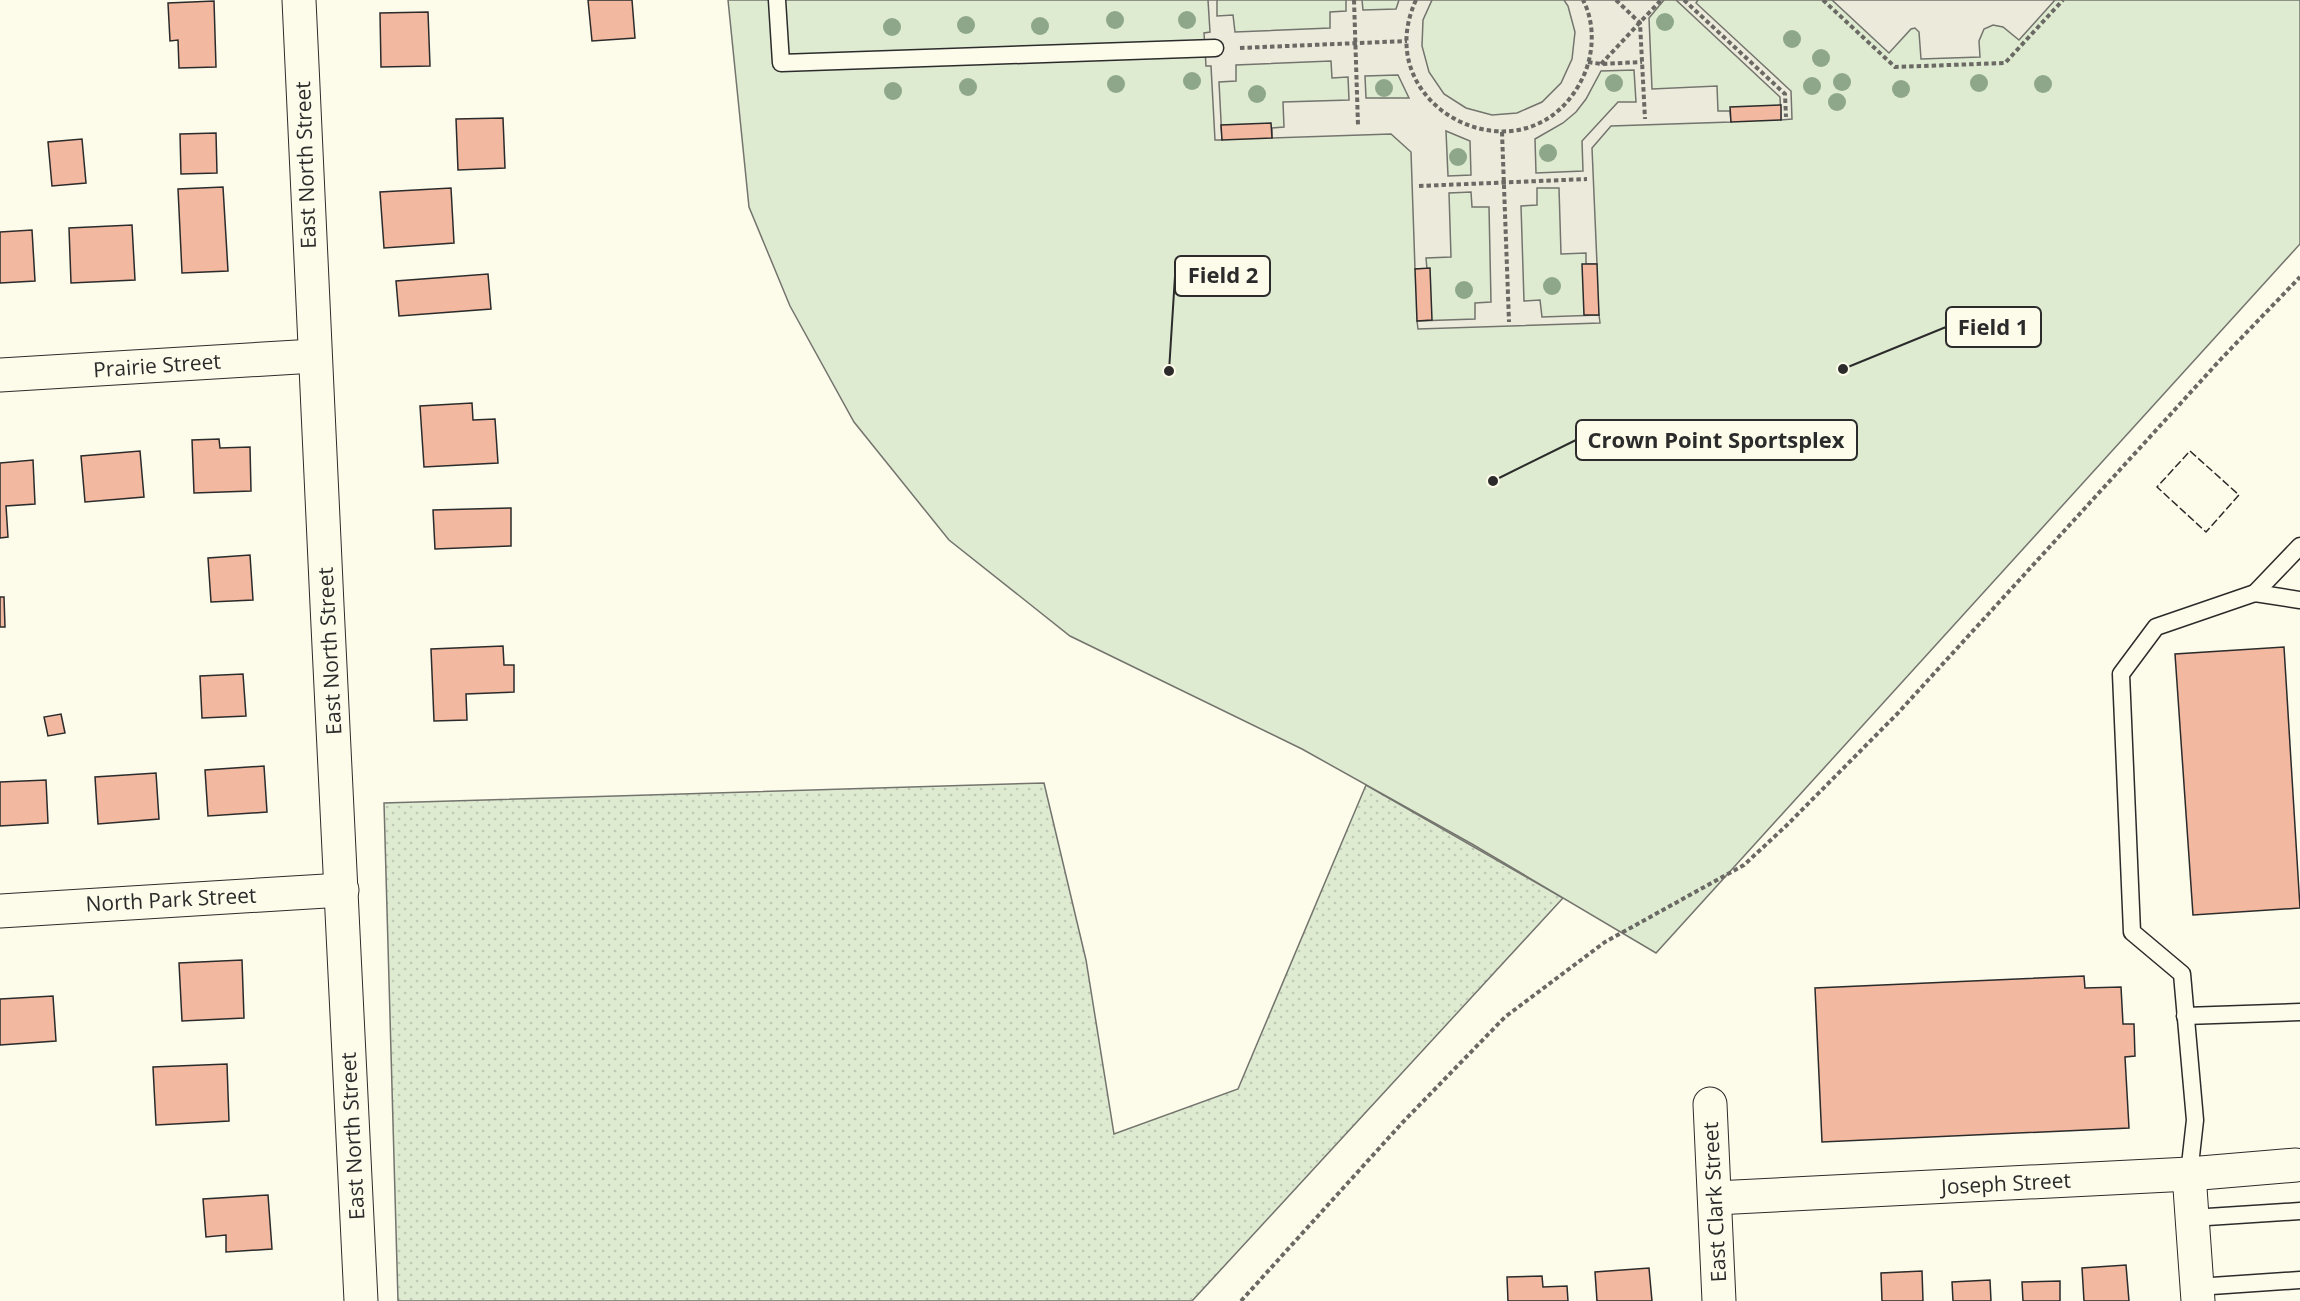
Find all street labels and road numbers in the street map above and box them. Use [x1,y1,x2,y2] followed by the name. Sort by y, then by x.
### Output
[288,81,322,249] street label: East North Street
[92,347,222,383] street label: Prairie Street
[311,567,347,736] street label: East North Street
[85,881,257,917] street label: North Park Street
[334,1052,370,1221] street label: East North Street
[1696,1121,1732,1283] street label: East Clark Street
[1938,1166,2072,1200] street label: Joseph Street

